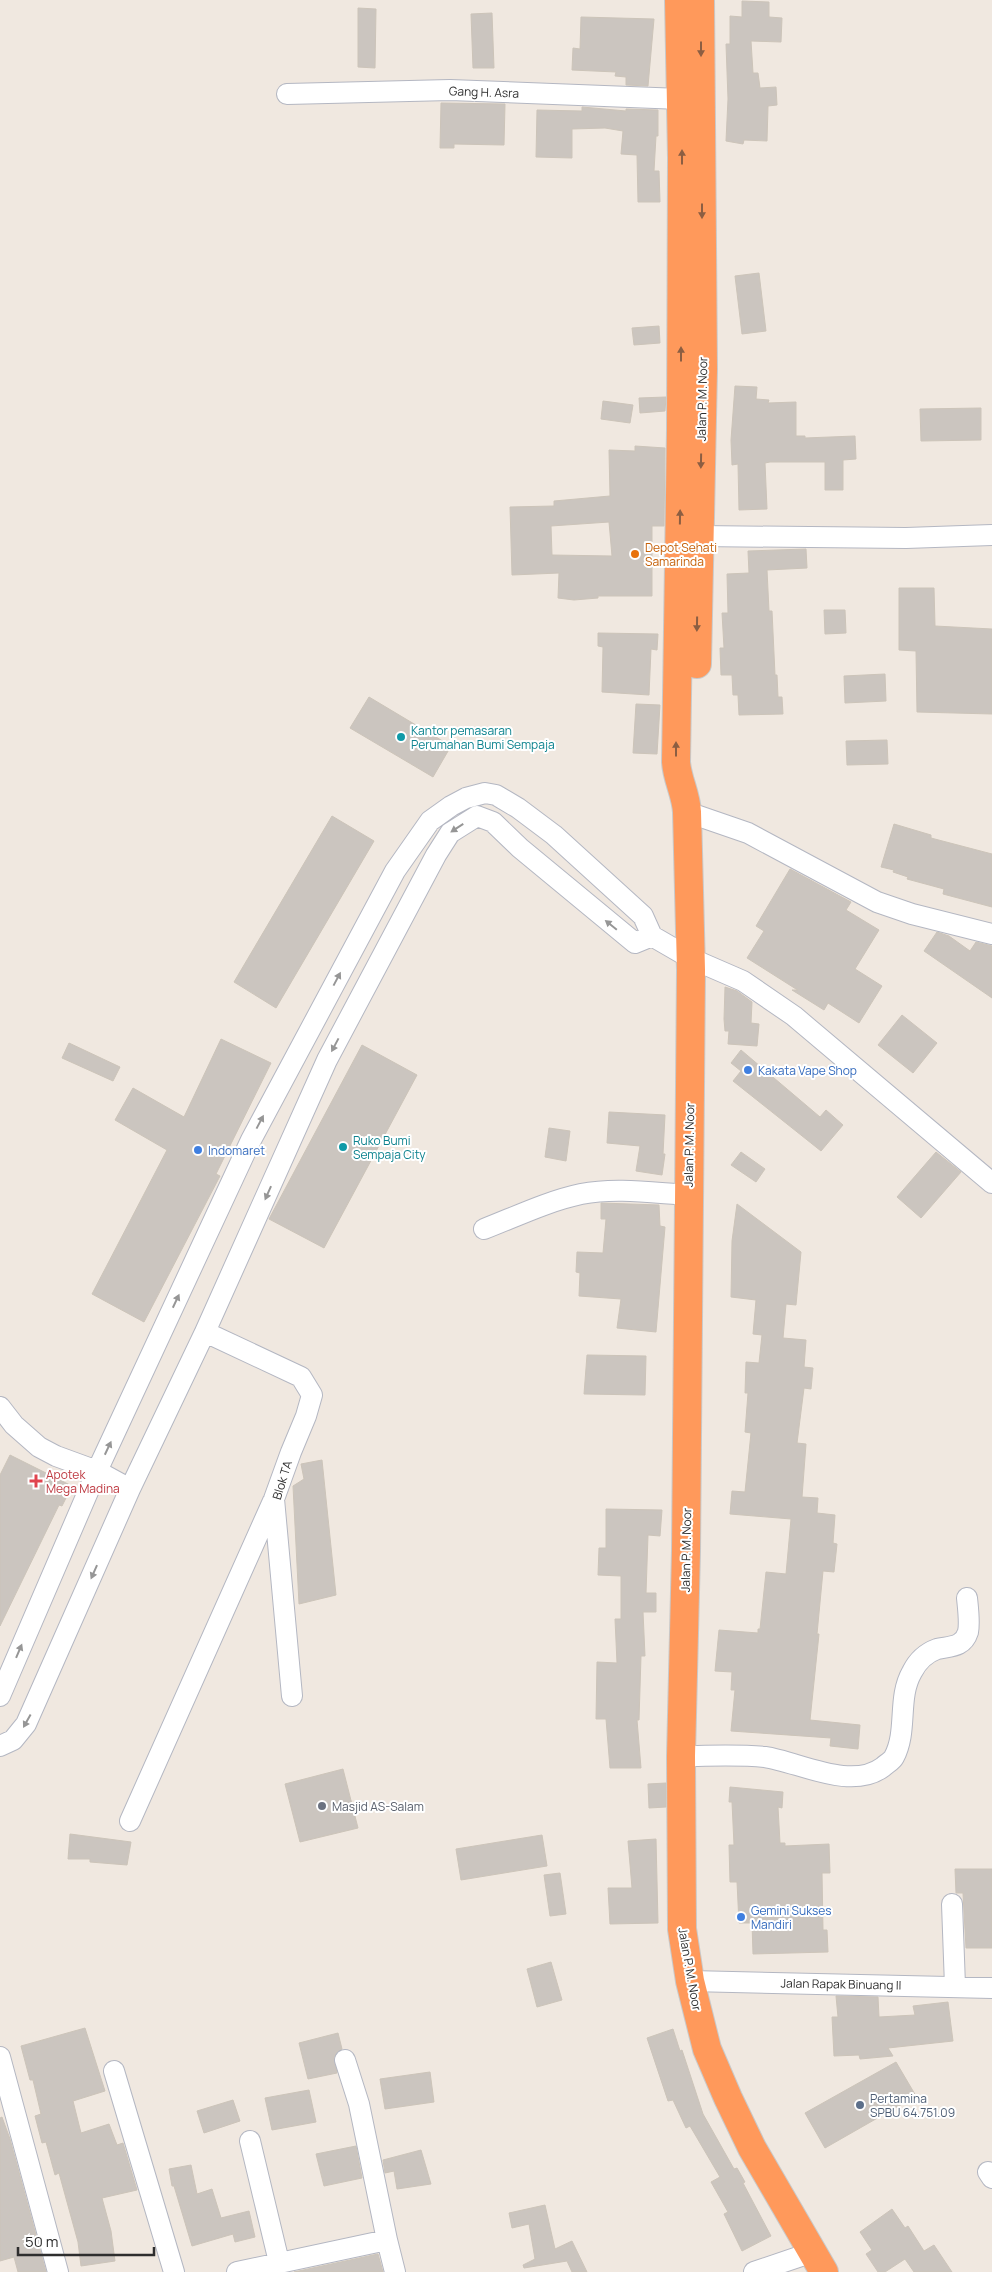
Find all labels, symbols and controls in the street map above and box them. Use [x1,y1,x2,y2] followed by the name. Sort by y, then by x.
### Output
[697,41,705,57] one-way arrow
[449,82,519,102] street label: Gang H. Asra
[677,148,685,164] one-way arrow
[698,203,706,219] one-way arrow
[677,346,685,362] one-way arrow
[693,356,711,441] street label: Jalan P. M. Noor
[697,453,705,469] one-way arrow
[676,508,684,524] one-way arrow
[645,539,717,570] place label: Depot Sehati Samarinda
[629,548,641,560] marker: Depot Sehati Samarinda
[693,616,701,632] one-way arrow
[411,722,555,753] place label: Kantor pemasaran Perumahan Bumi Sempaja
[395,731,407,743] marker: Kantor pemasaran Perumahan Bumi Sempaja
[672,741,680,757] one-way arrow
[451,824,464,833] one-way arrow
[605,920,618,931] one-way arrow
[333,972,341,986] one-way arrow
[331,1038,339,1052] one-way arrow
[758,1062,857,1079] place label: Kakata Vape Shop
[742,1064,754,1076] marker: Kakata Vape Shop
[680,1102,698,1187] street label: Jalan P. M. Noor
[256,1115,264,1130] one-way arrow
[353,1132,426,1163] place label: Ruko Bumi Sempaja City
[337,1141,349,1153] marker: Ruko Bumi Sempaja City
[208,1142,265,1159] place label: Indomaret
[192,1144,204,1156] marker: Indomaret
[264,1186,272,1200] one-way arrow
[172,1294,180,1308] one-way arrow
[103,1441,112,1456] one-way arrow
[268,1458,296,1502] street label: Blok TA
[46,1466,120,1497] place label: Apotek Mega Madina
[30,1475,42,1487] marker: Apotek Mega Madina
[677,1507,695,1592] street label: Jalan P. M. Noor
[89,1565,97,1579] one-way arrow
[16,1644,24,1658] one-way arrow
[23,1713,31,1728] one-way arrow
[332,1798,424,1815] place label: Masjid AS-Salam
[316,1800,328,1812] marker: Masjid AS-Salam
[751,1902,832,1933] place label: Gemini Sukses Mandiri
[735,1911,747,1923] marker: Gemini Sukses Mandiri
[674,1926,706,2013] street label: Jalan P. M. Noor
[780,1974,902,1994] street label: Jalan Rapak Binuang II
[870,2090,955,2121] place label: Pertamina SPBU 64.751.09
[854,2099,866,2111] marker: Pertamina SPBU 64.751.09
[18,2224,154,2256] scale bar
[25,2231,59,2252] text: 50 m

